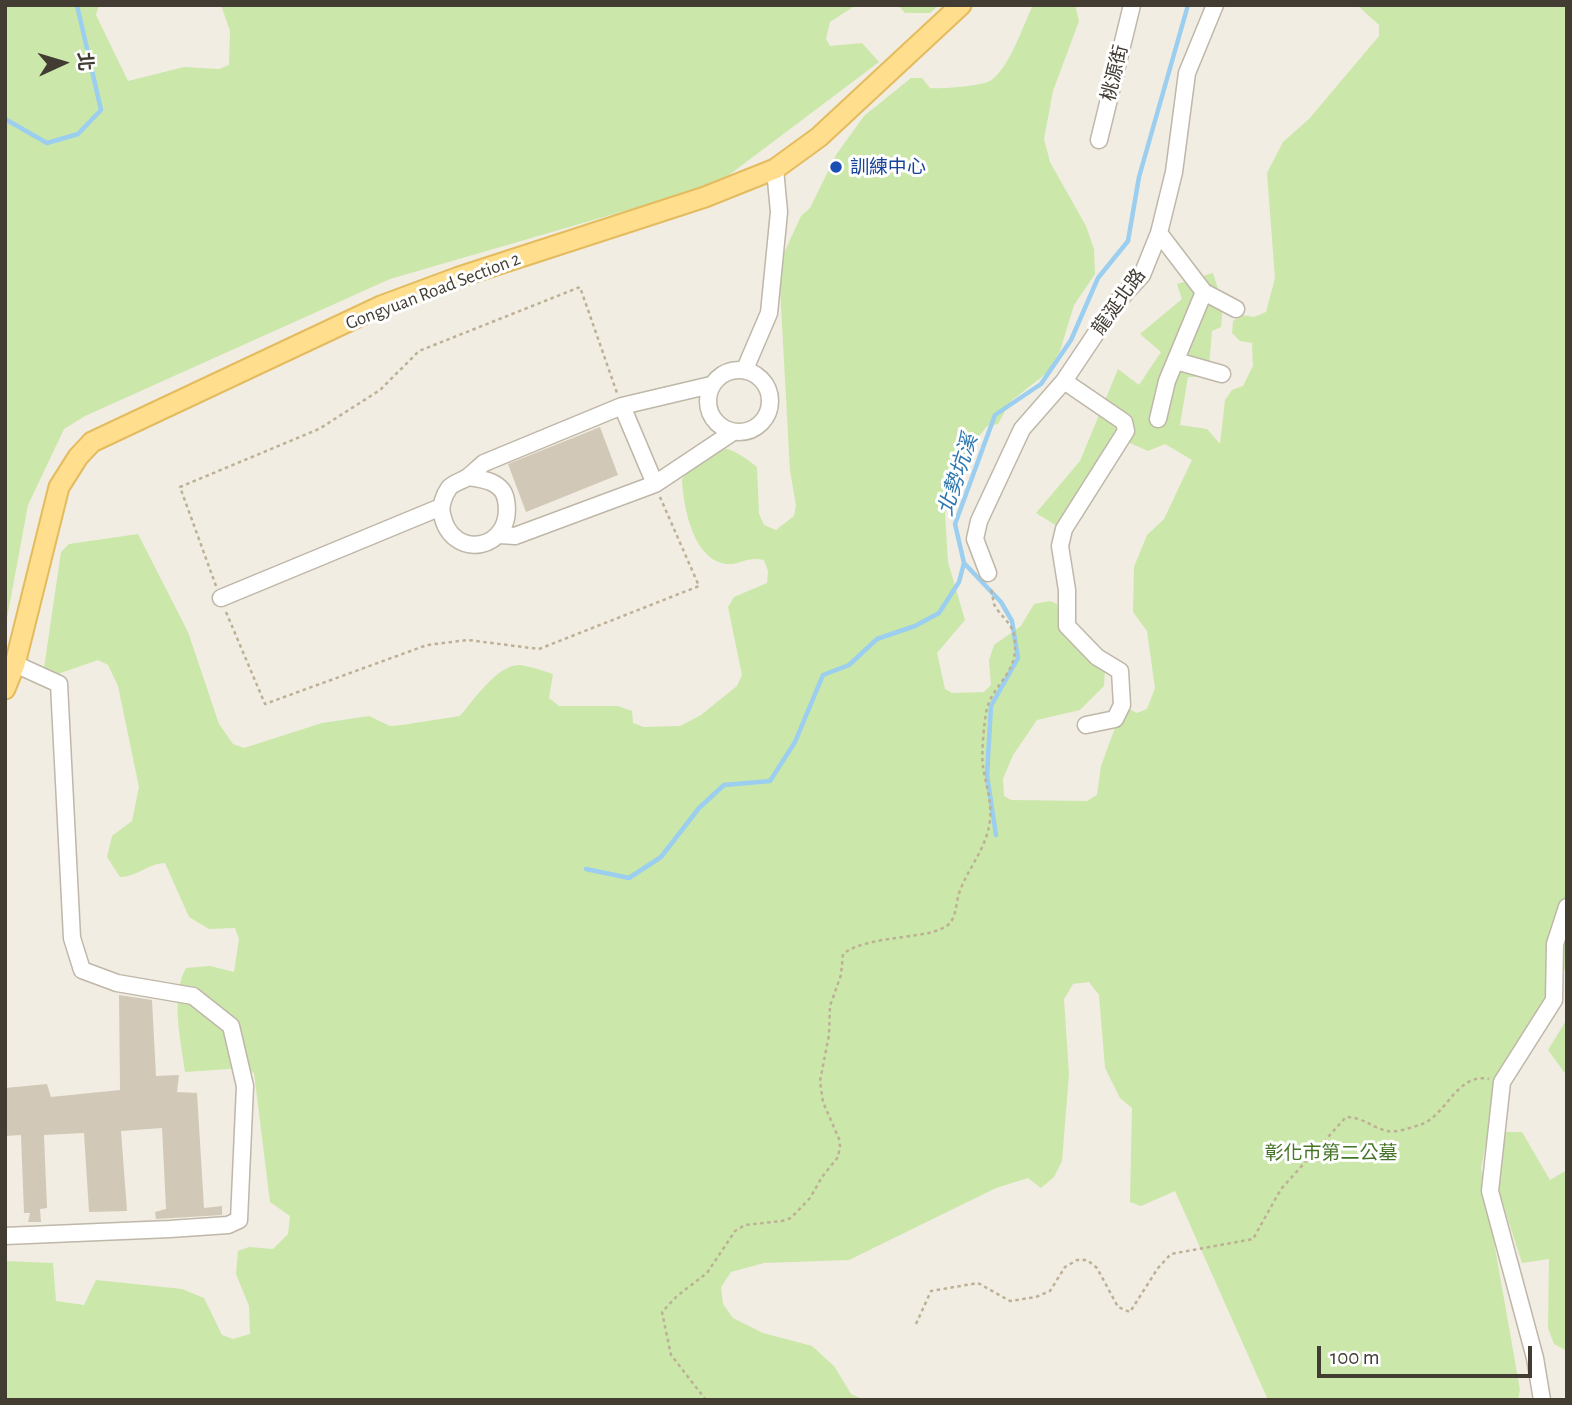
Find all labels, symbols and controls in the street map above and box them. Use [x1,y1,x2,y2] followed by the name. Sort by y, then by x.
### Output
[28,28,98,98] north arrow
[1097,43,1133,103] street label: 桃源街
[74,51,95,72] text: 北
[850,156,926,178] place label: 訓練中心
[828,159,844,175] marker: 訓練中心
[342,247,524,335] street label: Gongyuan Road Section 2
[1087,265,1151,339] street label: 龍涎北路
[933,431,983,519] water label: 北勢坑溪
[1265,1142,1397,1164] park label: 彰化市第二公墓
[1320,1332,1535,1376] scale bar
[1330,1347,1380,1368] text: 100 m

